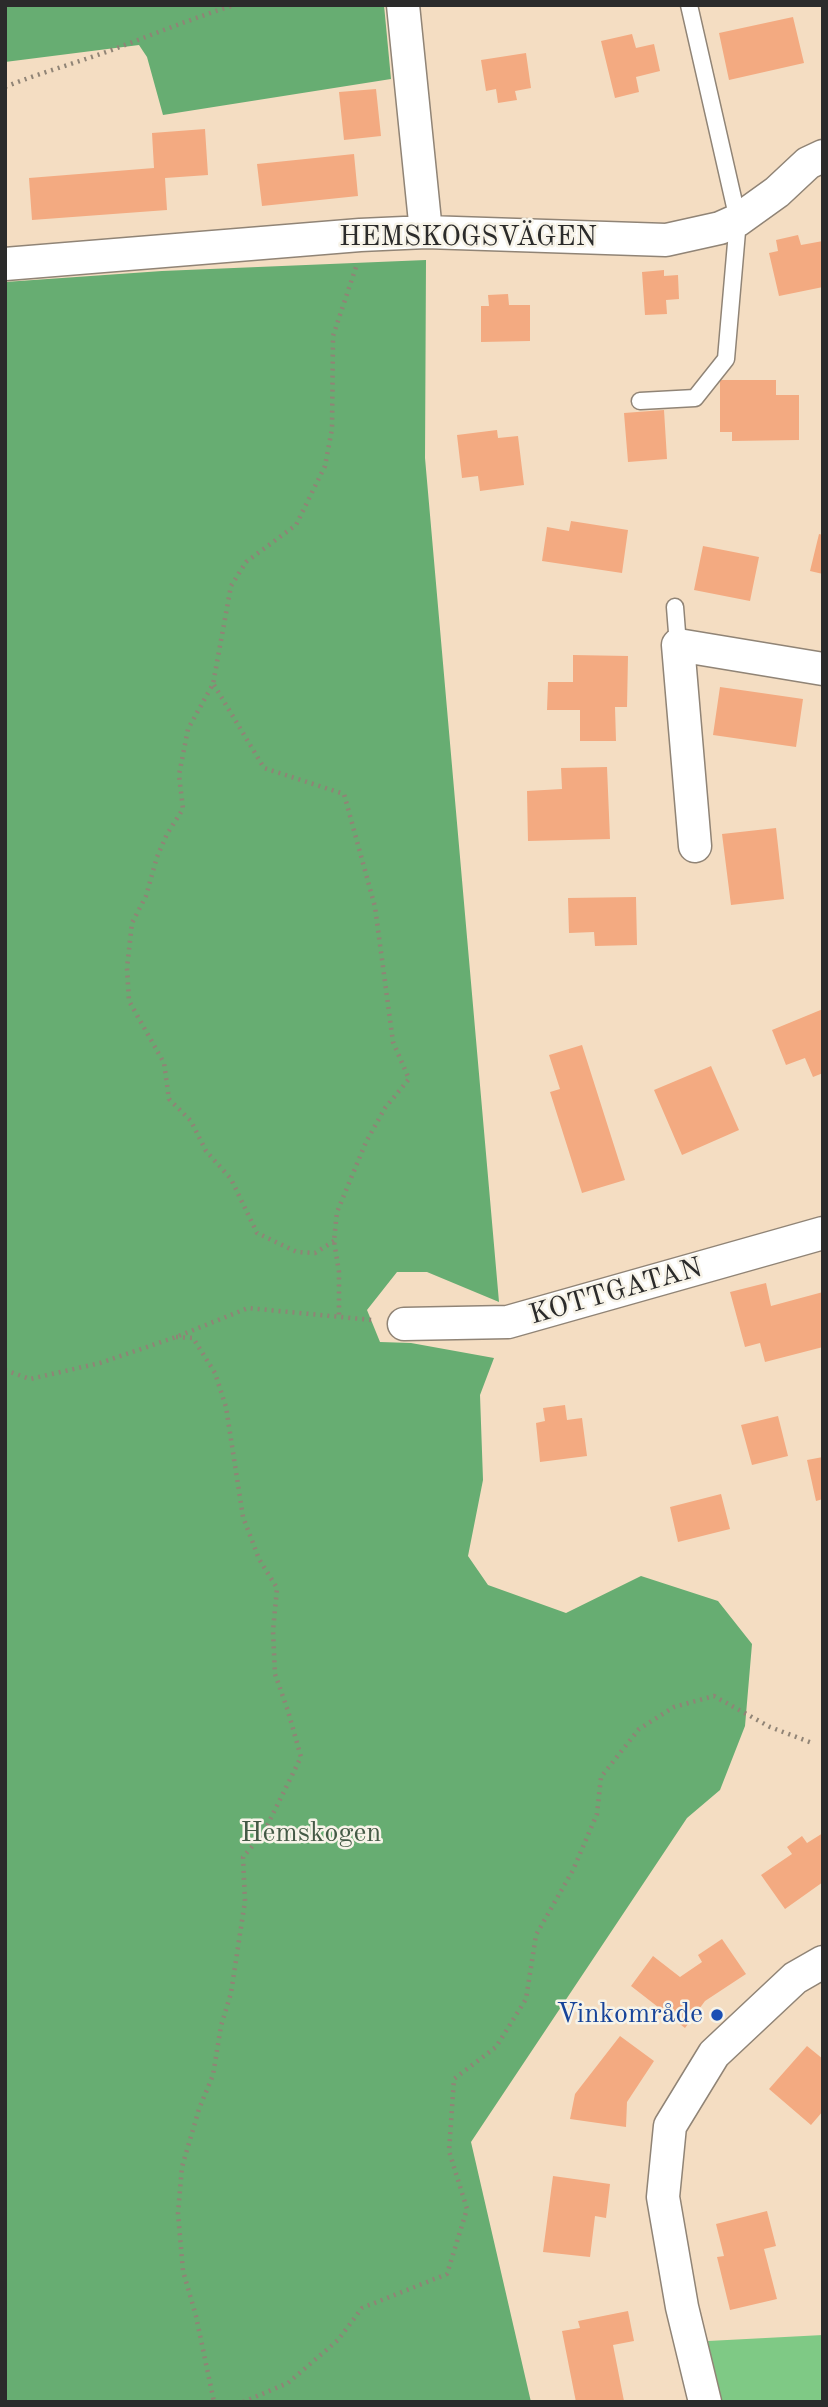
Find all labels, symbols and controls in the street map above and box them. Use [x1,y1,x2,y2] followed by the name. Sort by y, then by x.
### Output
[339,221,597,255] street label: HEMSKOGSVÄGEN
[526,1251,706,1333] street label: KOTTGATAN
[241,1817,381,1851] park label: Hemskogen
[556,1998,703,2032] place label: Vinkområde
[709,2007,725,2023] marker: Vinkområde

